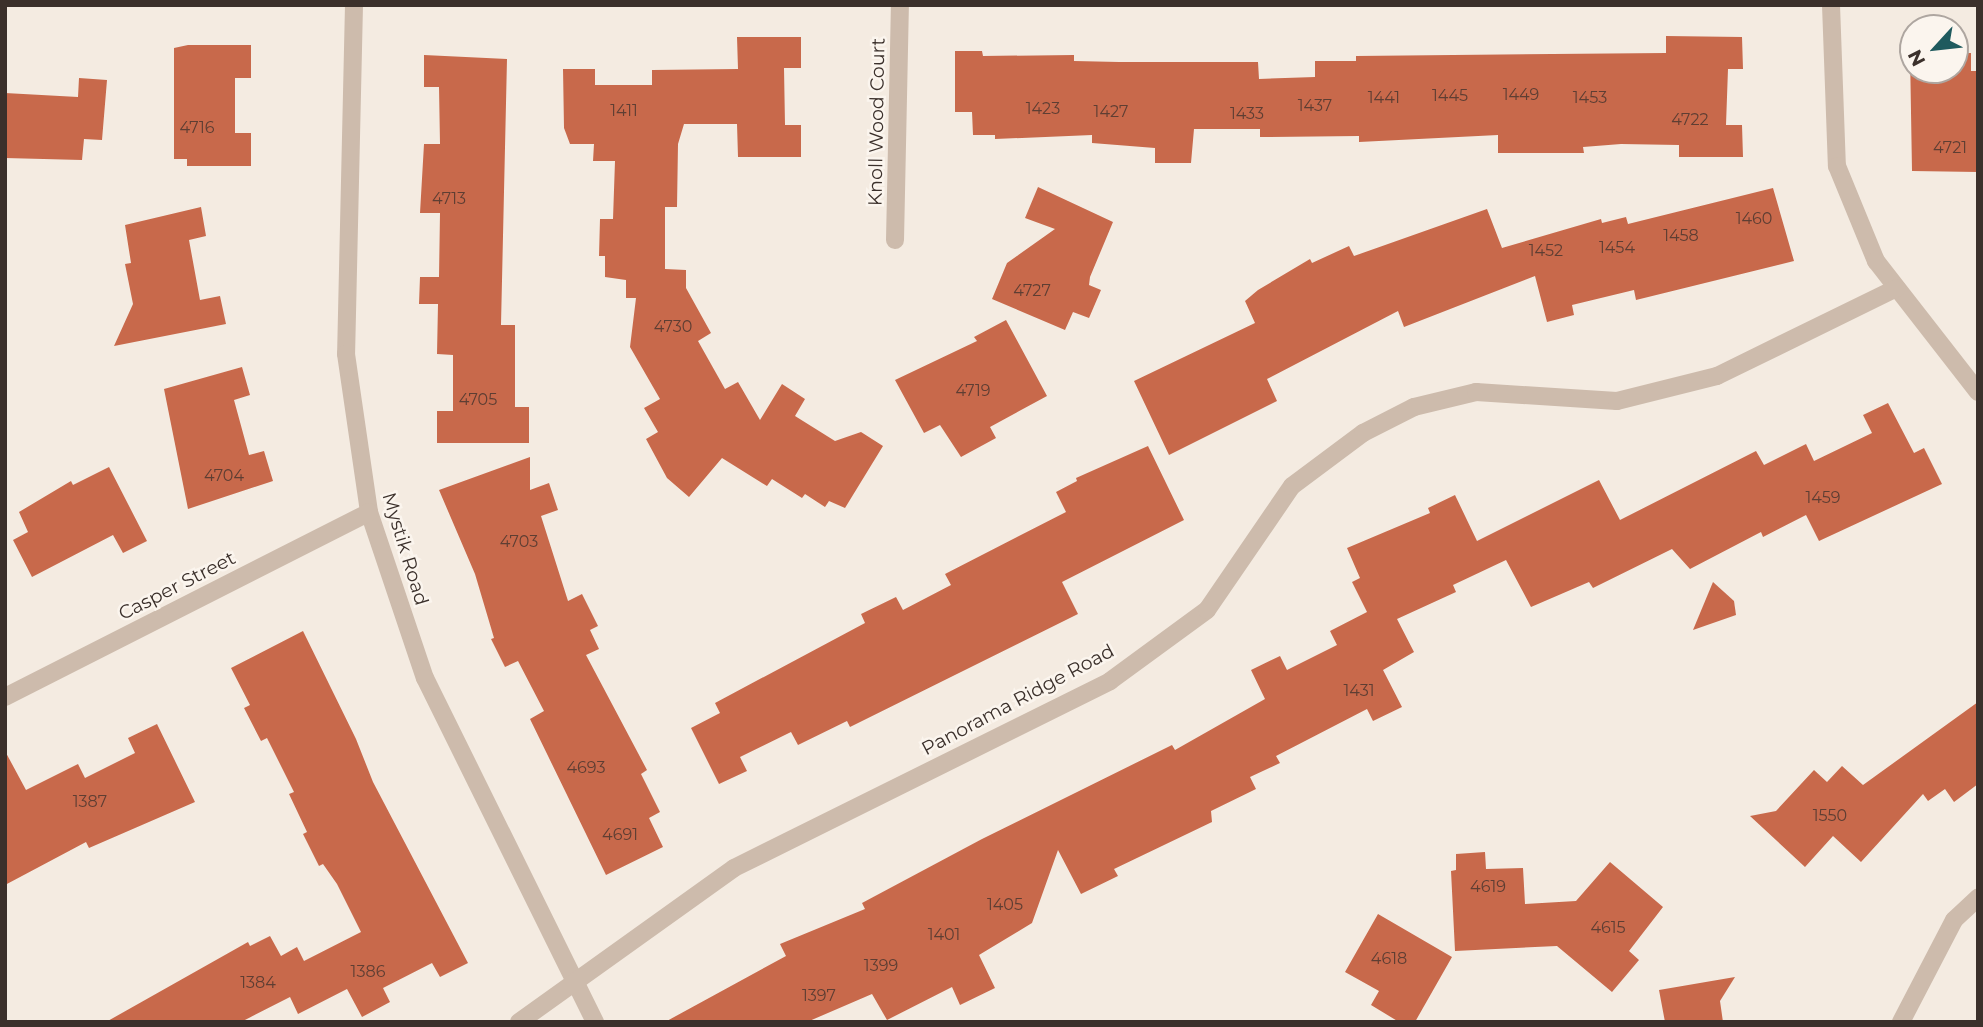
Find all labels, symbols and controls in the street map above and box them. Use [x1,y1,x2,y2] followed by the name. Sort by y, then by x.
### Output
[1899,14,1969,84] north arrow
[864,38,890,206] street label: Knoll Wood Court
[1903,46,1930,70] text: N
[1503,85,1539,105] house number: 1449
[1432,86,1468,106] house number: 1445
[1368,88,1400,108] house number: 1441
[1573,88,1607,108] house number: 1453
[1298,96,1332,116] house number: 1437
[1026,99,1060,119] house number: 1423
[610,101,638,121] house number: 1411
[1094,102,1128,122] house number: 1427
[1230,104,1264,124] house number: 1433
[1671,110,1709,130] house number: 4722
[180,118,214,138] house number: 4716
[1933,138,1967,158] house number: 4721
[432,189,466,209] house number: 4713
[1736,209,1772,229] house number: 1460
[1663,226,1699,246] house number: 1458
[1599,238,1635,258] house number: 1454
[1529,241,1563,261] house number: 1452
[1013,281,1051,301] house number: 4727
[654,317,692,337] house number: 4730
[956,381,990,401] house number: 4719
[459,390,497,410] house number: 4705
[204,466,244,486] house number: 4704
[1805,488,1841,508] house number: 1459
[377,490,433,608] street label: Mystik Road
[500,532,538,552] house number: 4703
[115,547,239,625] street label: Casper Street
[918,640,1118,760] street label: Panorama Ridge Road
[1344,681,1374,701] house number: 1431
[567,758,605,778] house number: 4693
[73,792,107,812] house number: 1387
[1813,806,1847,826] house number: 1550
[602,825,638,845] house number: 4691
[1470,877,1506,897] house number: 4619
[987,895,1023,915] house number: 1405
[1590,918,1626,938] house number: 4615
[928,925,960,945] house number: 1401
[1371,949,1407,969] house number: 4618
[864,956,898,976] house number: 1399
[351,962,385,982] house number: 1386
[240,973,276,993] house number: 1384
[802,986,836,1006] house number: 1397

